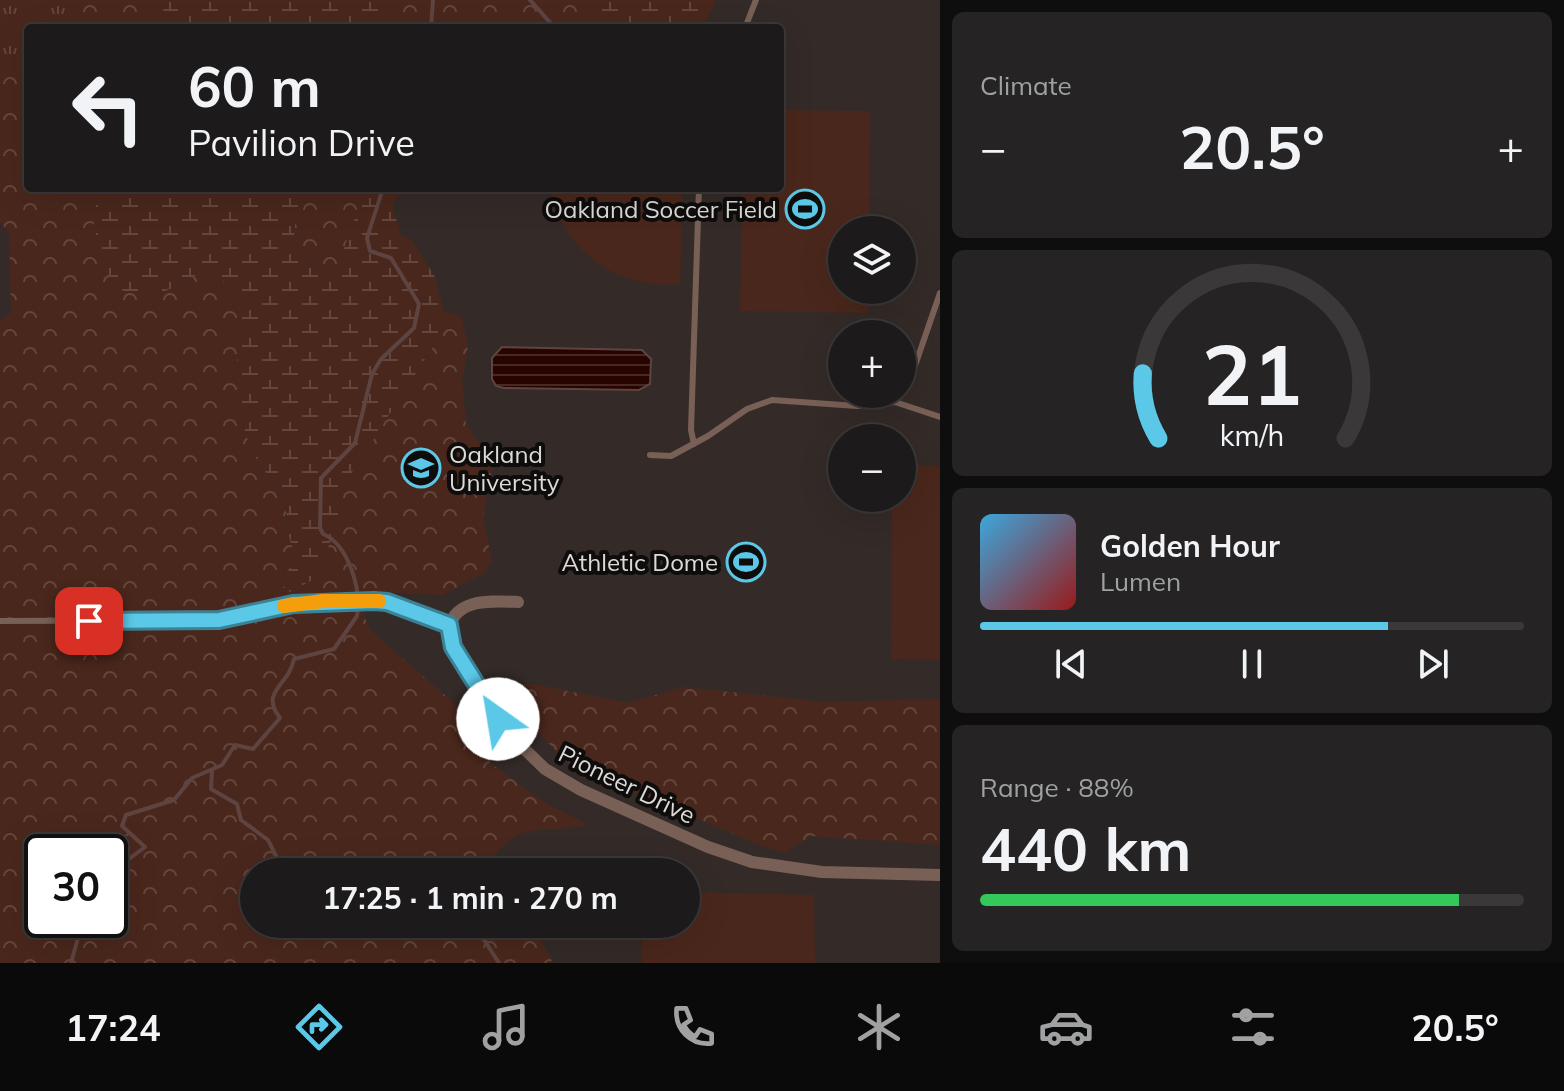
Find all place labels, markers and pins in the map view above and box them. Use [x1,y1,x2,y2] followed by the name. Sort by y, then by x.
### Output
[784,188,826,230] sports icon: Oakland Soccer Field
[545,194,777,224] place label: Oakland Soccer Field
[449,439,560,497] place label: Oakland University
[400,447,442,489] school or university icon: Oakland University
[725,541,767,583] sports icon: Athletic Dome
[561,547,718,577] place label: Athletic Dome
[55,587,123,655] pin

